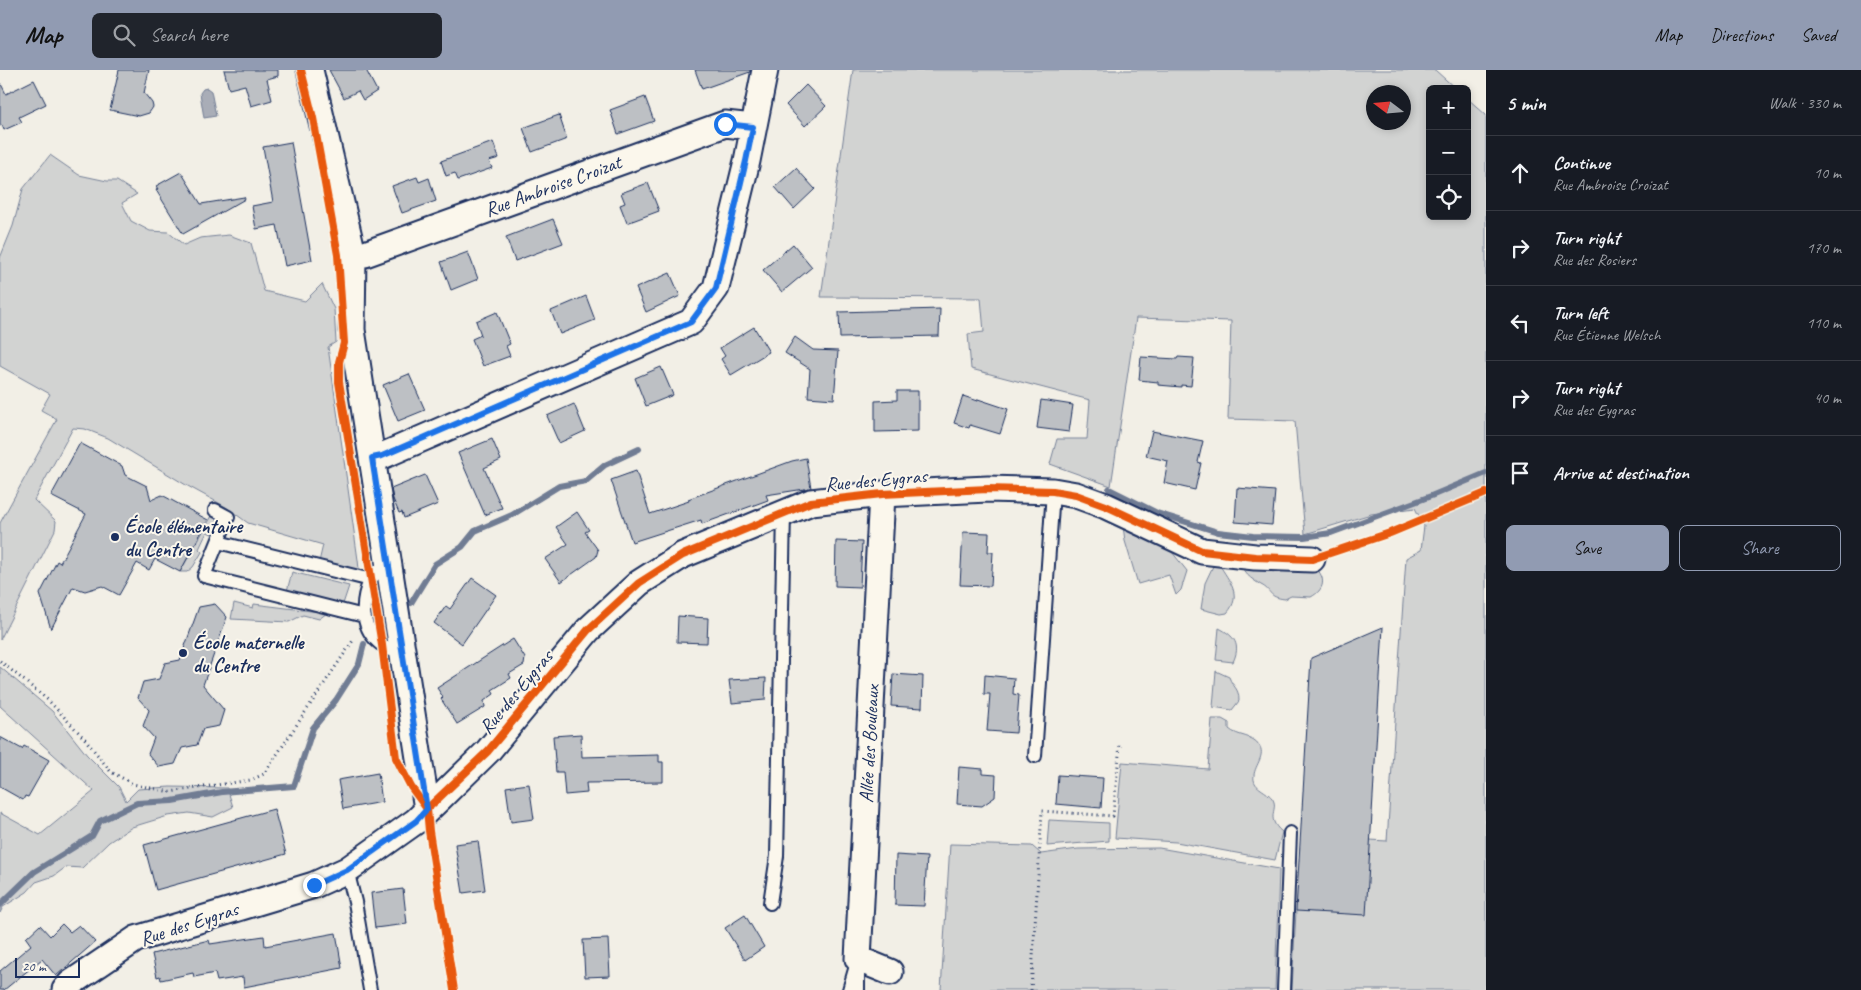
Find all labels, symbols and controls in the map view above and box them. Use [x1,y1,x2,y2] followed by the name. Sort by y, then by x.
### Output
[92,13,442,58] search box
[25,20,62,50] text: Map
[110,21,138,49] icon: search
[150,23,228,47] text: Search here
[1655,24,1682,46] text: Map
[1710,24,1773,46] text: Directions
[1801,24,1836,46] text: Saved
[1366,85,1411,130] north arrow
[1426,85,1471,220] map controls
[1426,85,1471,130] button: +
[1506,90,1546,116] text: 5 min
[1769,93,1841,113] text: Walk · 330 m
[714,113,737,136] route start
[1426,130,1471,175] button: −
[481,149,627,222] street label: Rue Ambroise Croizat
[1553,151,1610,175] text: Continue
[1506,159,1534,187] icon: ahead
[1814,163,1841,183] text: 10 m
[1426,175,1471,220] button: locate
[1553,175,1668,195] text: Rue Ambroise Croizat
[1553,226,1620,250] text: Turn right
[1506,234,1534,262] icon: right
[1807,238,1841,258] text: 170 m
[1553,250,1636,270] text: Rue des Rosiers
[1553,301,1608,325] text: Turn left
[1506,309,1534,337] icon: left
[1807,313,1841,333] text: 110 m
[1553,325,1661,345] text: Rue Étienne Welsch
[1553,376,1620,400] text: Turn right
[1506,384,1534,412] icon: right
[1814,388,1841,408] text: 40 m
[1553,400,1635,420] text: Rue des Eygras
[1506,459,1534,487] icon: arrive
[1553,461,1689,485] text: Arrive at destination
[824,463,930,497] street label: Rue des Eygras
[125,514,244,562] place label: École élémentaire du Centre
[1506,525,1669,571] button: Save
[1679,525,1841,571] button: Share
[109,531,121,543] marker: École élémentaire du Centre
[193,630,305,678] place label: École maternelle du Centre
[474,643,560,739] street label: Rue des Eygras
[177,647,189,659] marker: École maternelle du Centre
[853,682,885,804] street label: Allée des Bouleaux
[303,874,326,897] route end
[137,896,244,952] street label: Rue des Eygras
[15,955,80,978] scale bar
[22,958,46,975] text: 20 m

